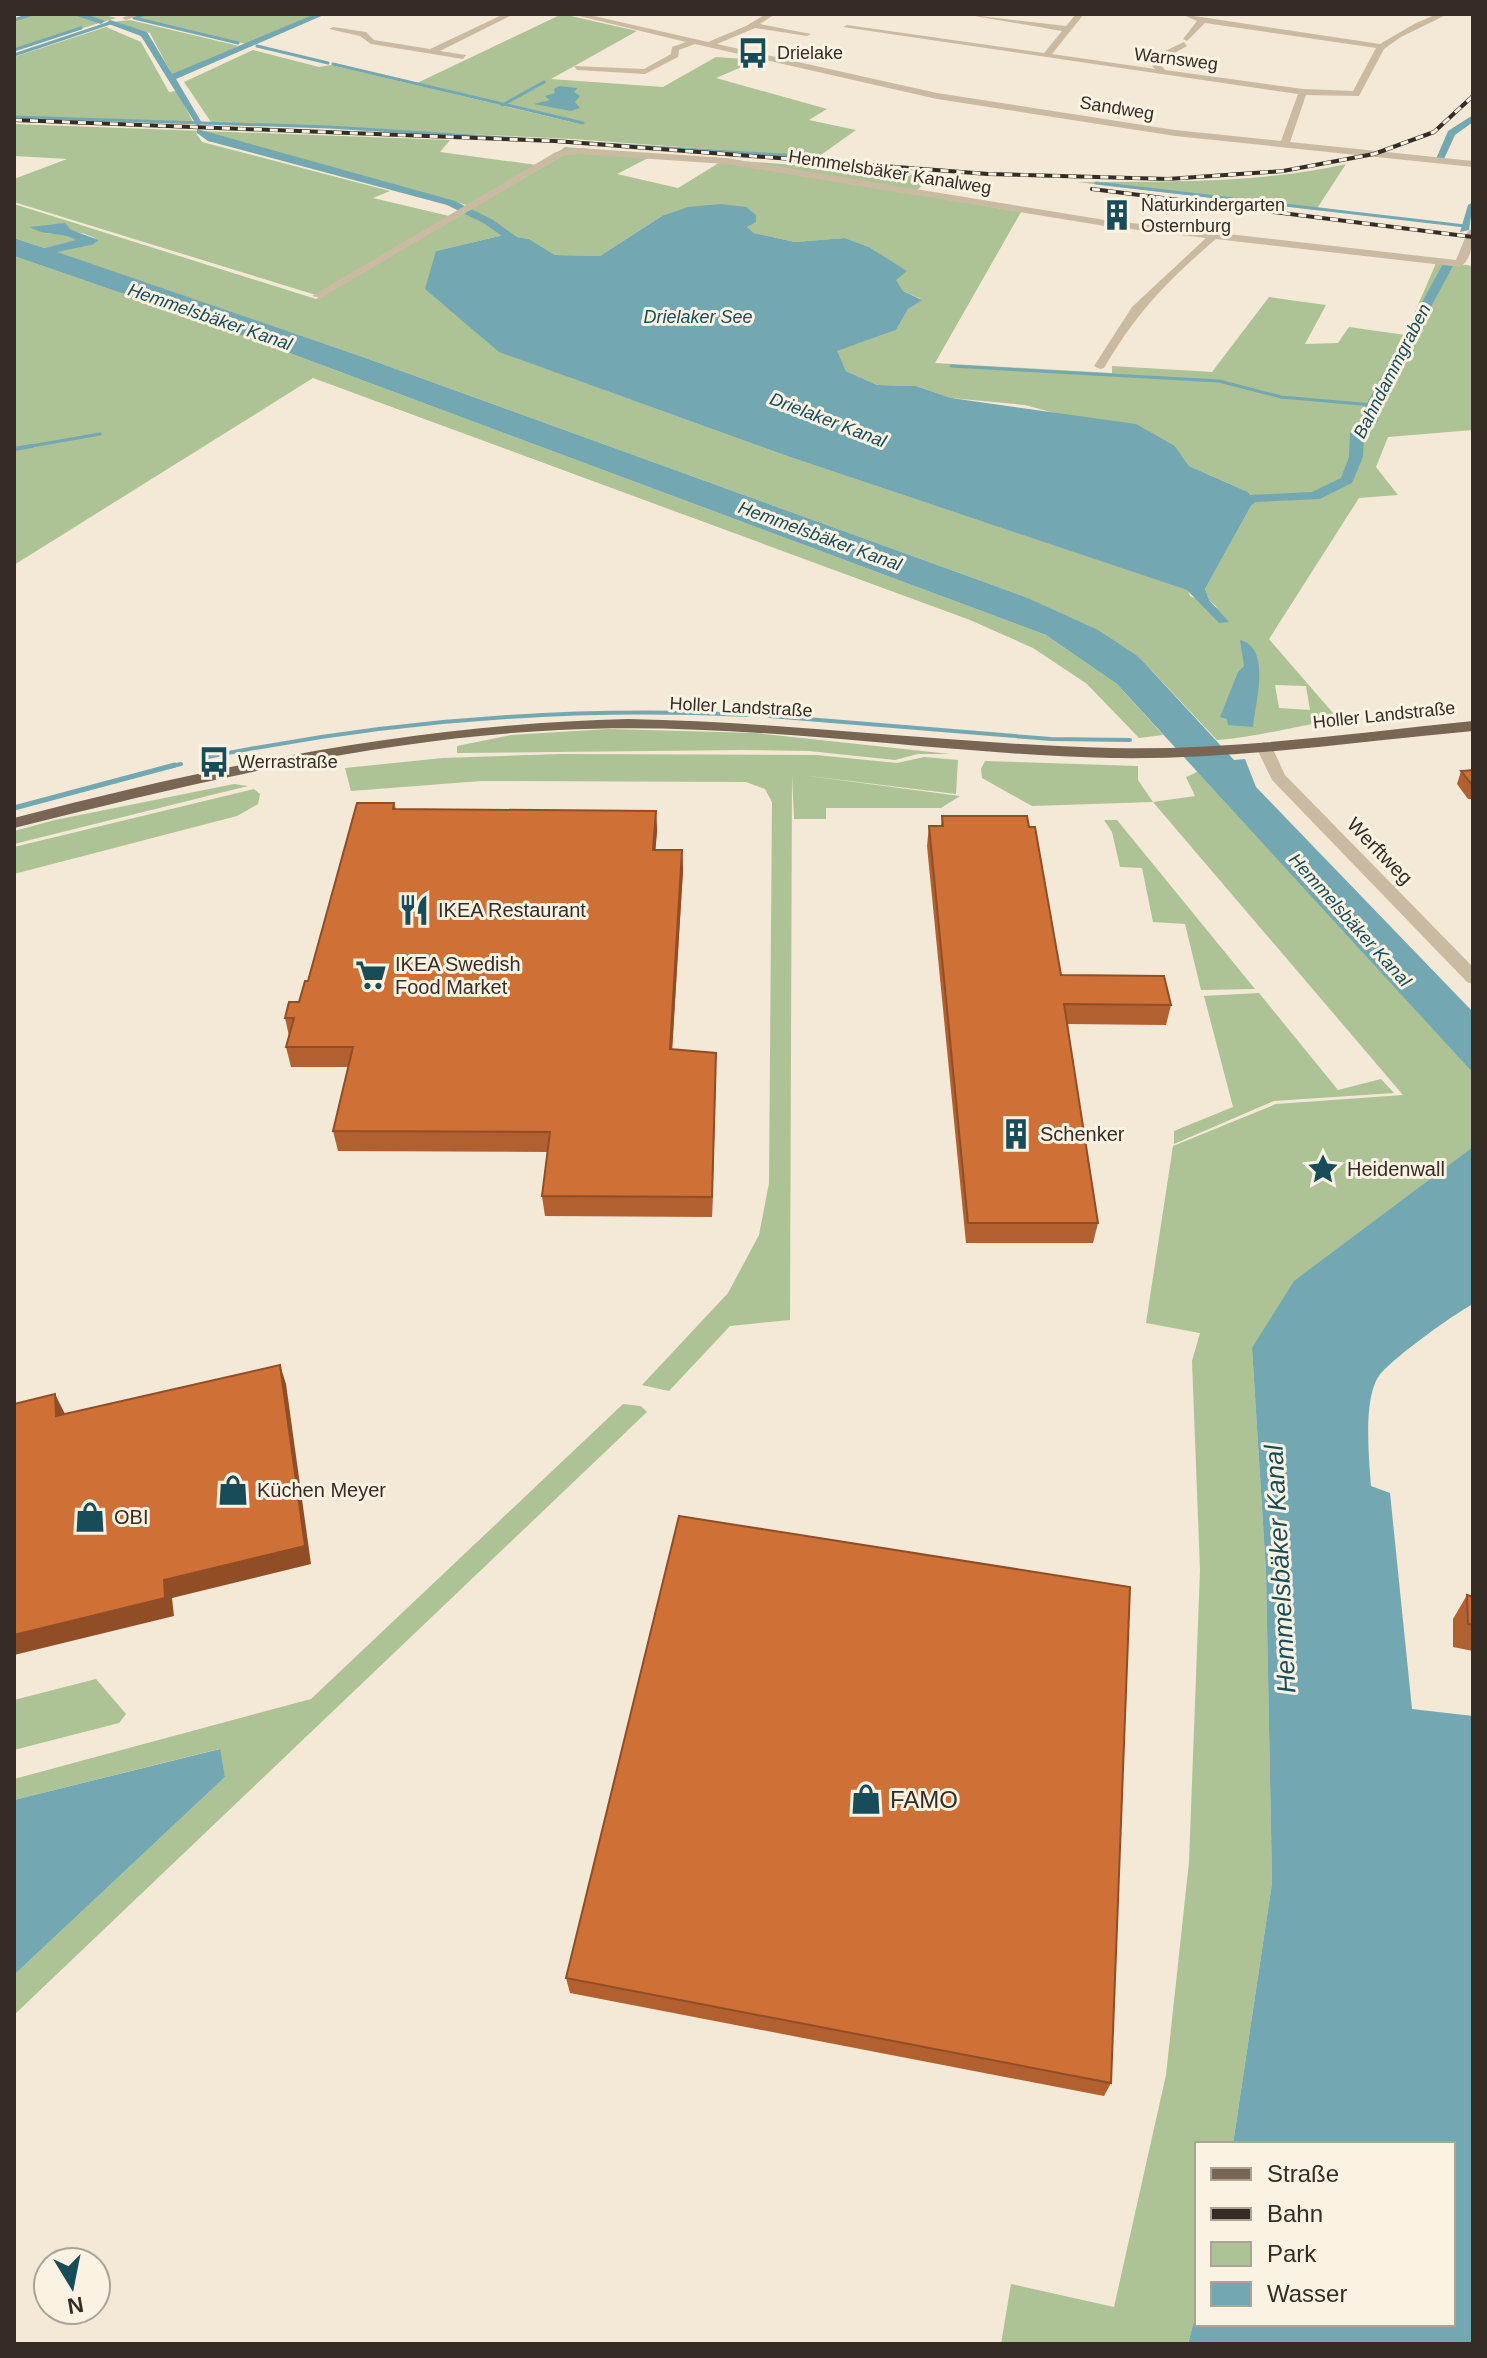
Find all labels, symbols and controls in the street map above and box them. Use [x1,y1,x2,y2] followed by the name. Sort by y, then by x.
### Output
[736,36,770,70] bus stop icon: Drielake
[777,43,843,63] place label: Drielake
[1133,44,1219,74] street label: Warnsweg
[1078,92,1156,124] street label: Sandweg
[787,146,993,198] street label: Hemmelsbäker Kanalweg
[1141,195,1285,236] place label: Naturkindergarten Osternburg
[1100,198,1134,232] building icon: Naturkindergarten Osternburg
[125,280,296,355] water label: Hemmelsbäker Kanal
[1349,300,1435,442] water label: Bahndammgraben
[643,307,753,327] water label: Drielaker See
[767,389,890,452] water label: Drielaker Kanal
[736,497,905,575] water label: Hemmelsbäker Kanal
[669,693,813,721] street label: Holler Landstraße
[1312,698,1456,732] street label: Holler Landstraße
[197,745,231,779] bus stop icon: Werrastraße
[238,752,338,772] place label: Werrastraße
[1343,813,1417,889] street label: Werftweg
[1285,849,1416,991] water label: Hemmelsbäker Kanal
[397,893,431,927] restaurant icon: IKEA Restaurant
[438,899,586,921] place label: IKEA Restaurant
[395,953,521,998] place label: IKEA Swedish Food Market
[354,958,388,992] supermarket icon: IKEA Swedish Food Market
[999,1117,1033,1151] building icon: Schenker
[1040,1123,1125,1145] place label: Schenker
[1306,1152,1340,1186] place icon: Heidenwall
[1347,1158,1445,1180] place label: Heidenwall
[1258,1443,1301,1694] water label: Hemmelsbäker Kanal
[216,1473,250,1507] shop icon: Küchen Meyer
[257,1479,386,1501] place label: Küchen Meyer
[73,1500,107,1534] shop icon: OBI
[114,1506,148,1528] place label: OBI
[849,1782,883,1816] shop icon: FAMO
[890,1786,958,1813] place label: FAMO
[1195,2142,1455,2326] legend
[1267,2160,1339,2187] text: Straße
[1267,2200,1323,2227] text: Bahn
[1267,2240,1317,2267] text: Park
[32,2246,112,2326] north arrow
[1267,2280,1347,2307] text: Wasser
[65,2292,85,2319] text: N

